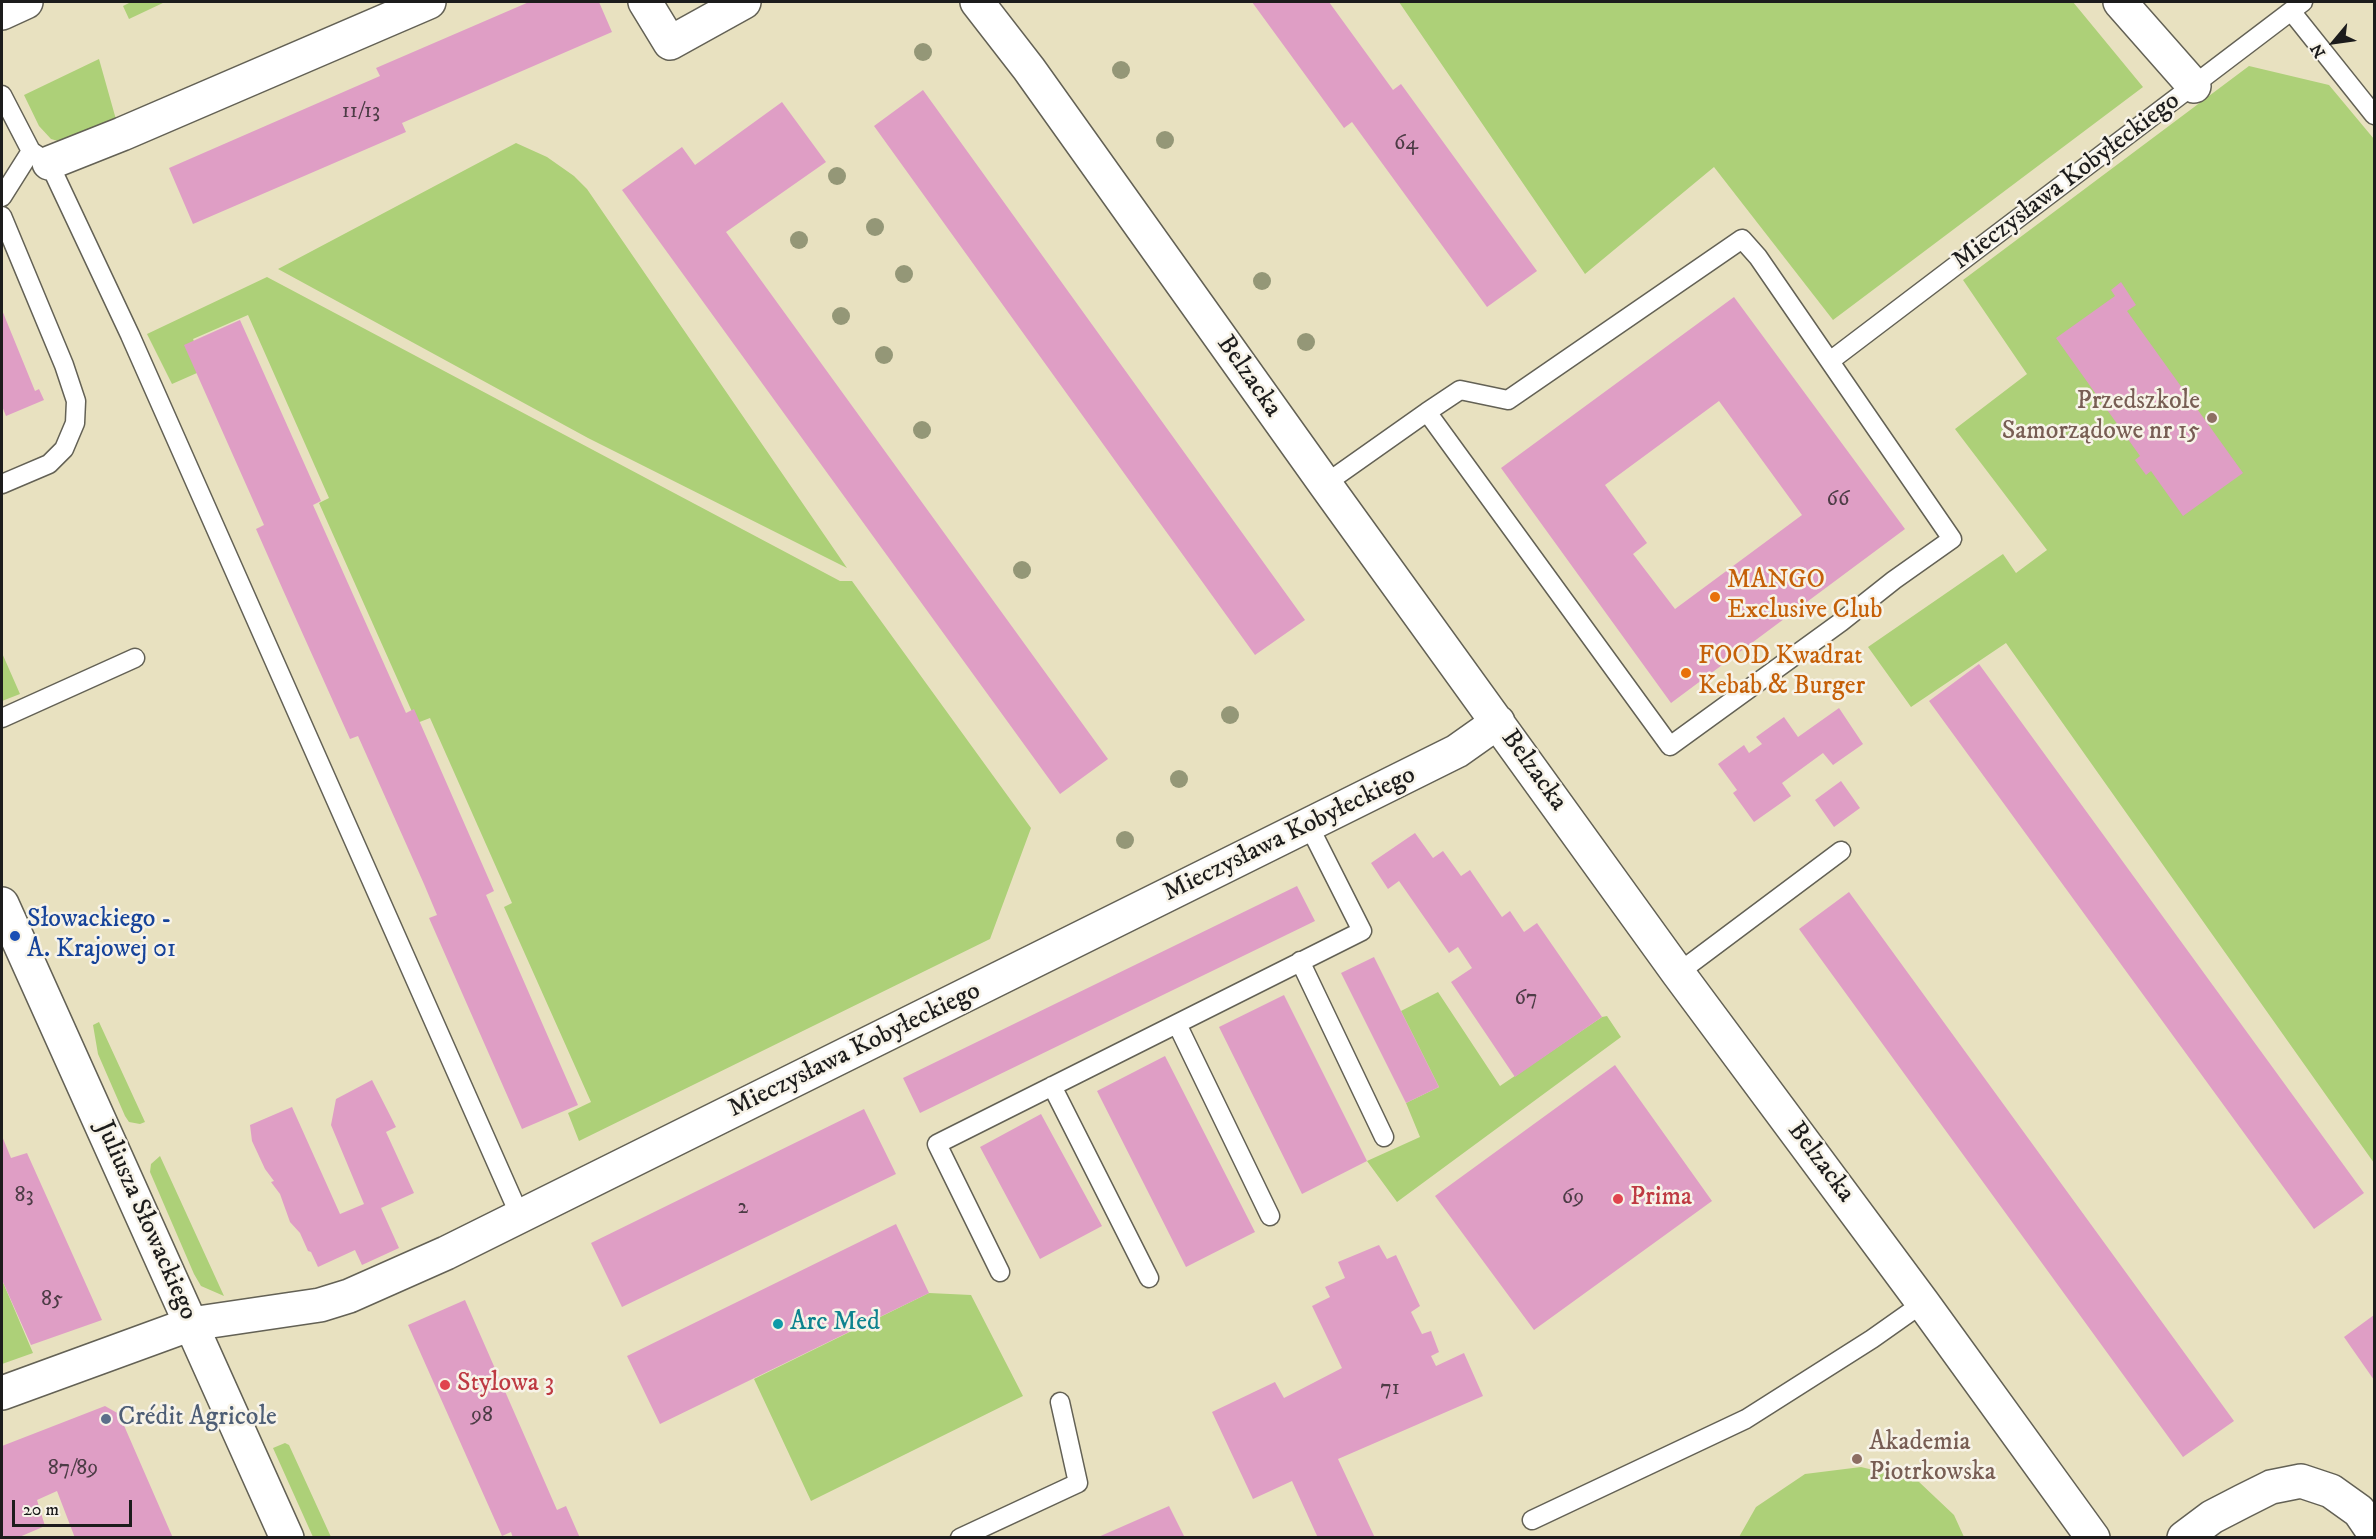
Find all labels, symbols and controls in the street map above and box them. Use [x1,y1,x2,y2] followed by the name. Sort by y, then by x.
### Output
[2304,12,2364,72] north arrow
[2306,40,2330,61] text: N
[1947,86,2187,278] street label: Mieczysława Kobyłeckiego
[342,99,380,125] house number: 11/13
[1394,131,1418,157] house number: 64
[1209,330,1287,424] street label: Belzacka
[2002,387,2200,448] place label: Przedszkole Samorządowe nr 15
[2205,411,2219,425] marker: Przedszkole Samorządowe nr 15
[1827,487,1849,513] house number: 66
[1727,566,1882,628] place label: MANGO Exclusive Club
[1708,590,1722,604] marker: MANGO Exclusive Club
[1698,642,1865,704] place label: FOOD Kwadrat Kebab & Burger
[1679,666,1693,680] marker: FOOD Kwadrat Kebab & Burger
[1493,724,1573,818] street label: Belzacka
[1159,760,1421,910] street label: Mieczysława Kobyłeckiego
[27,905,176,966] place label: Słowackiego - A. Krajowej 01
[8,929,22,943] marker: Słowackiego - A. Krajowej 01
[724,976,986,1126] street label: Mieczysława Kobyłeckiego
[1514,986,1538,1012] house number: 67
[87,1117,203,1325] street label: Juliusza Słowackiego
[1780,1117,1860,1209] street label: Belzacka
[14,1183,34,1209] house number: 83
[1630,1183,1692,1215] place label: Prima
[1562,1185,1584,1211] house number: 69
[1611,1192,1625,1206] marker: Prima
[738,1195,748,1221] house number: 2
[41,1287,63,1313] house number: 85
[790,1308,880,1340] place label: Arc Med
[771,1317,785,1331] marker: Arc Med
[457,1369,554,1401] place label: Stylowa 3
[1380,1376,1400,1402] house number: 71
[438,1378,452,1392] marker: Stylowa 3
[118,1403,277,1435] place label: Crédit Agricole
[471,1403,493,1429] house number: 98
[99,1412,113,1426] marker: Crédit Agricole
[1869,1428,1996,1490] place label: Akademia Piotrkowska
[1850,1452,1864,1466] marker: Akademia Piotrkowska
[48,1456,98,1482] house number: 87/89
[15,1488,135,1526] scale bar
[23,1499,59,1521] text: 20 m

